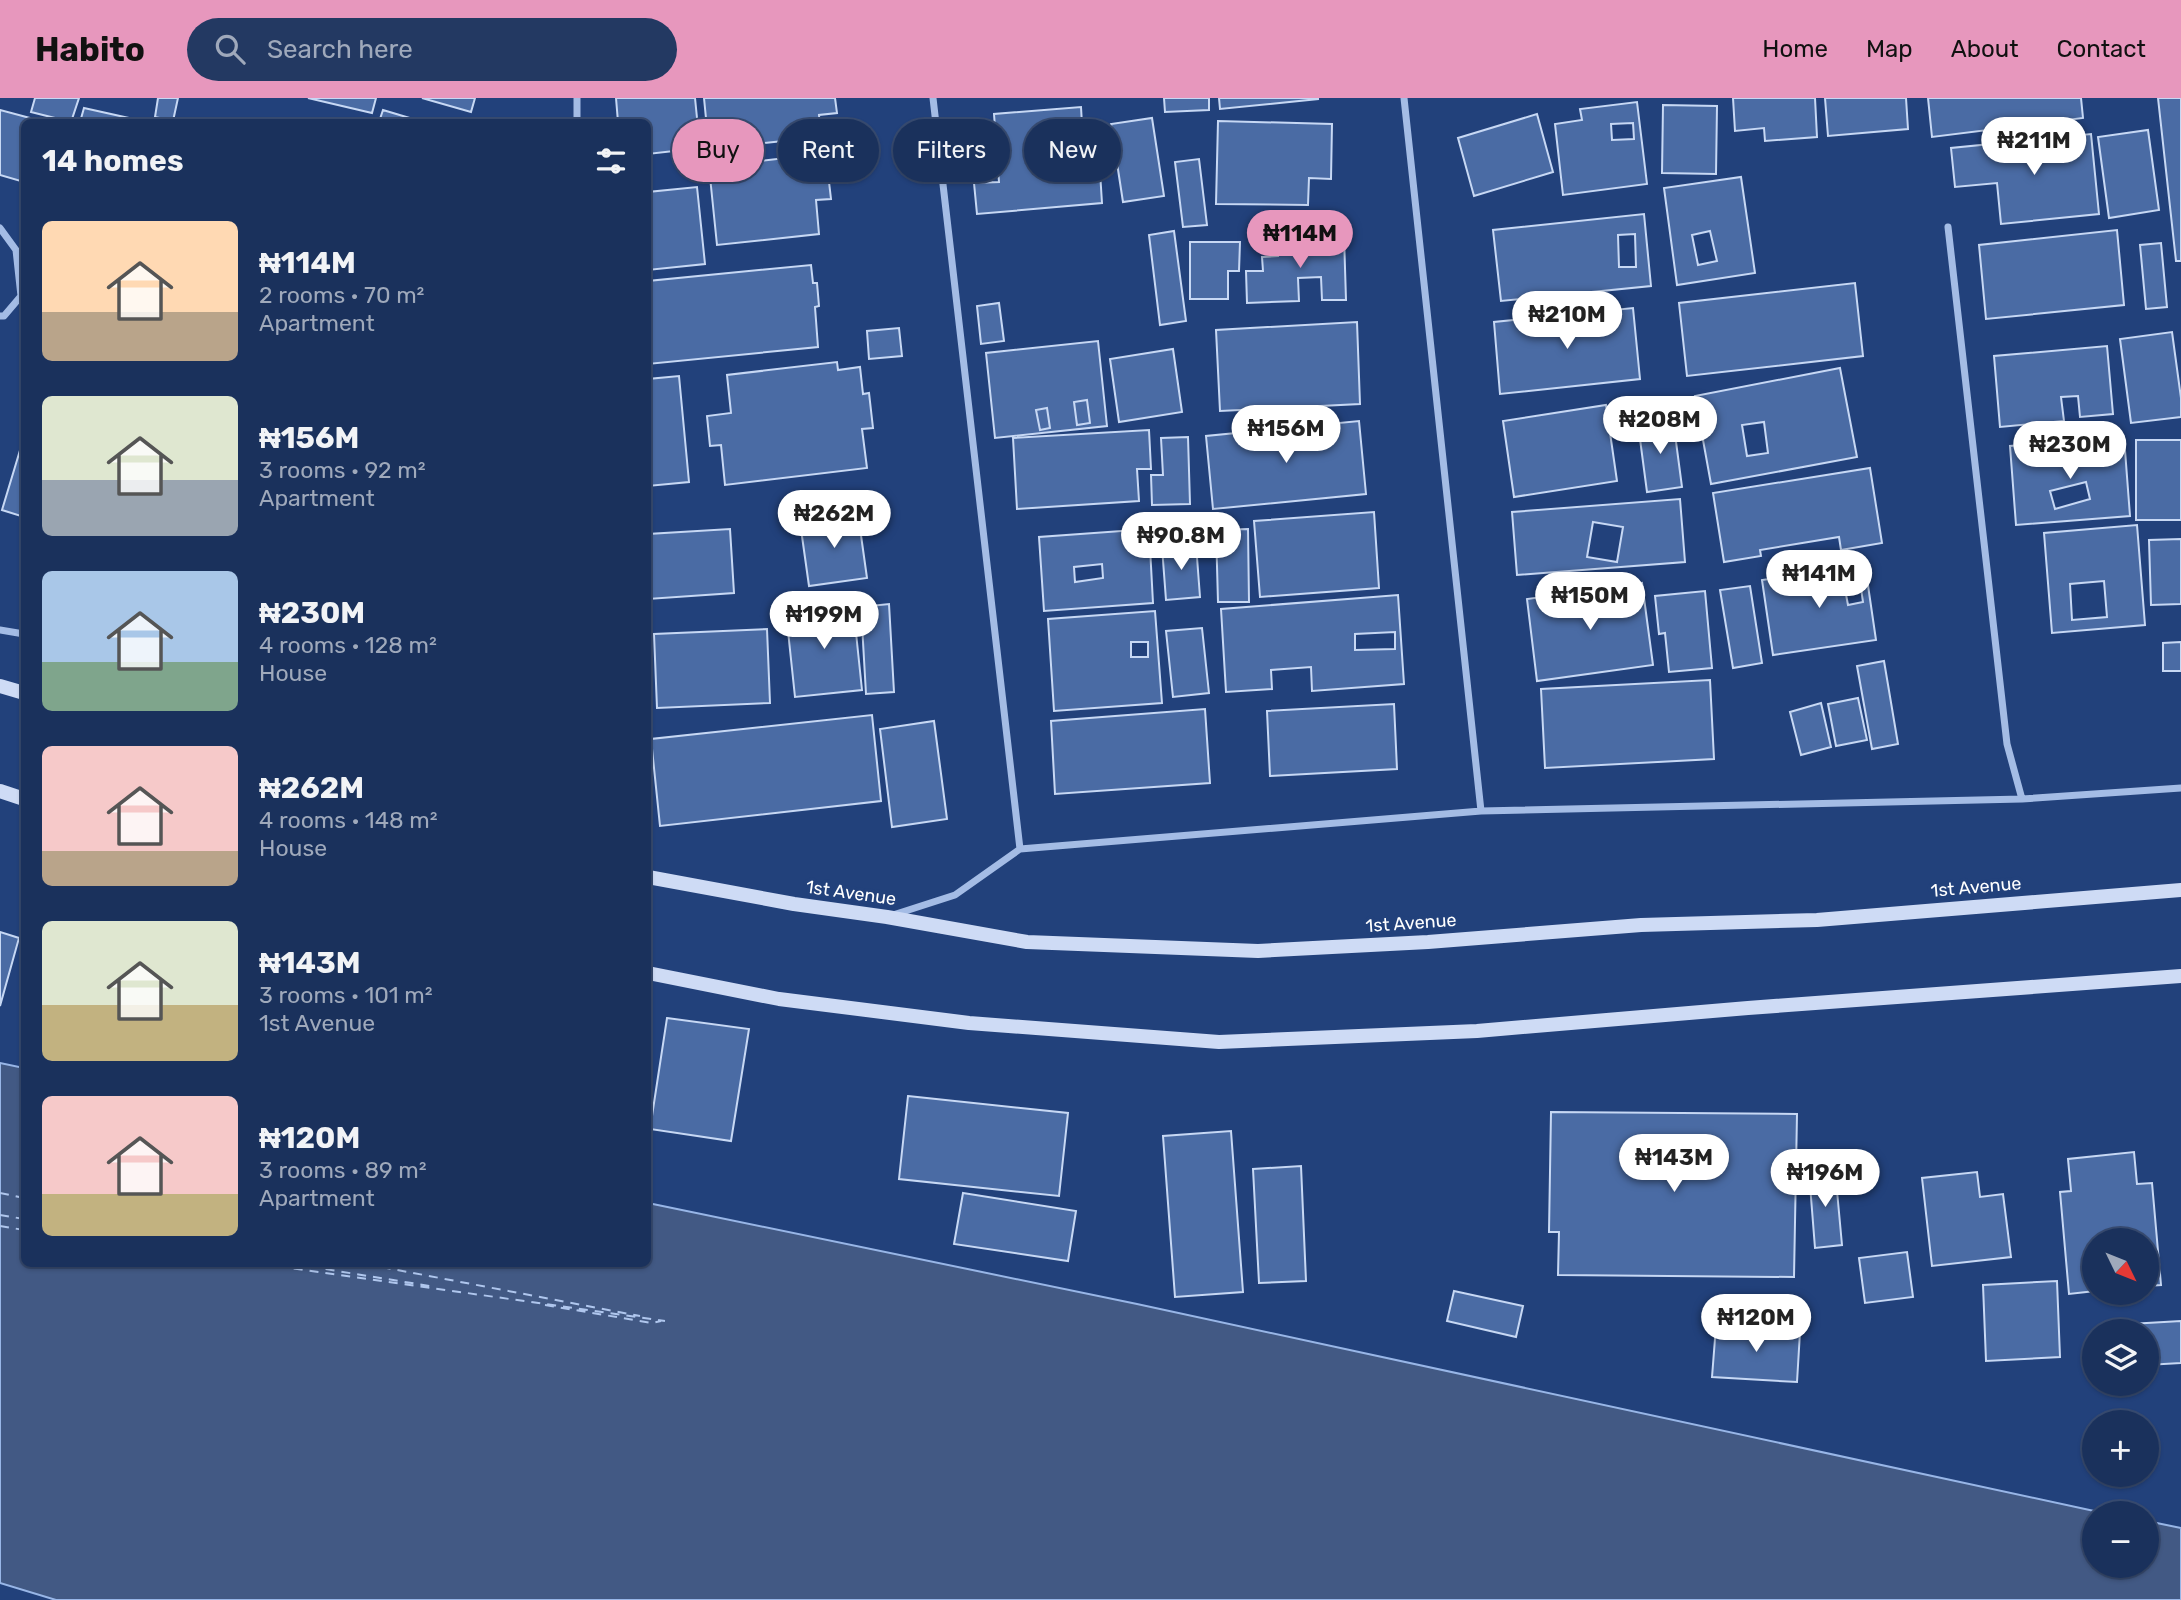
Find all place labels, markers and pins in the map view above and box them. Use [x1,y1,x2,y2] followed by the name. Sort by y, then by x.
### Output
[1985,118,2083,177] pin: ₦211M
[1251,211,1349,270] pin: ₦114M
[1518,292,1616,351] pin: ₦210M
[1611,396,1709,456] pin: ₦208M
[1237,406,1335,465] pin: ₦156M
[2021,422,2119,481] pin: ₦230M
[785,490,883,550] pin: ₦262M
[1124,512,1238,572] pin: ₦90.8M
[1770,550,1868,610] pin: ₦141M
[1541,573,1639,632] pin: ₦150M
[775,592,873,651] pin: ₦199M
[1625,1134,1723,1194] pin: ₦143M
[1776,1150,1874,1209] pin: ₦196M
[1707,1294,1805,1354] pin: ₦120M

